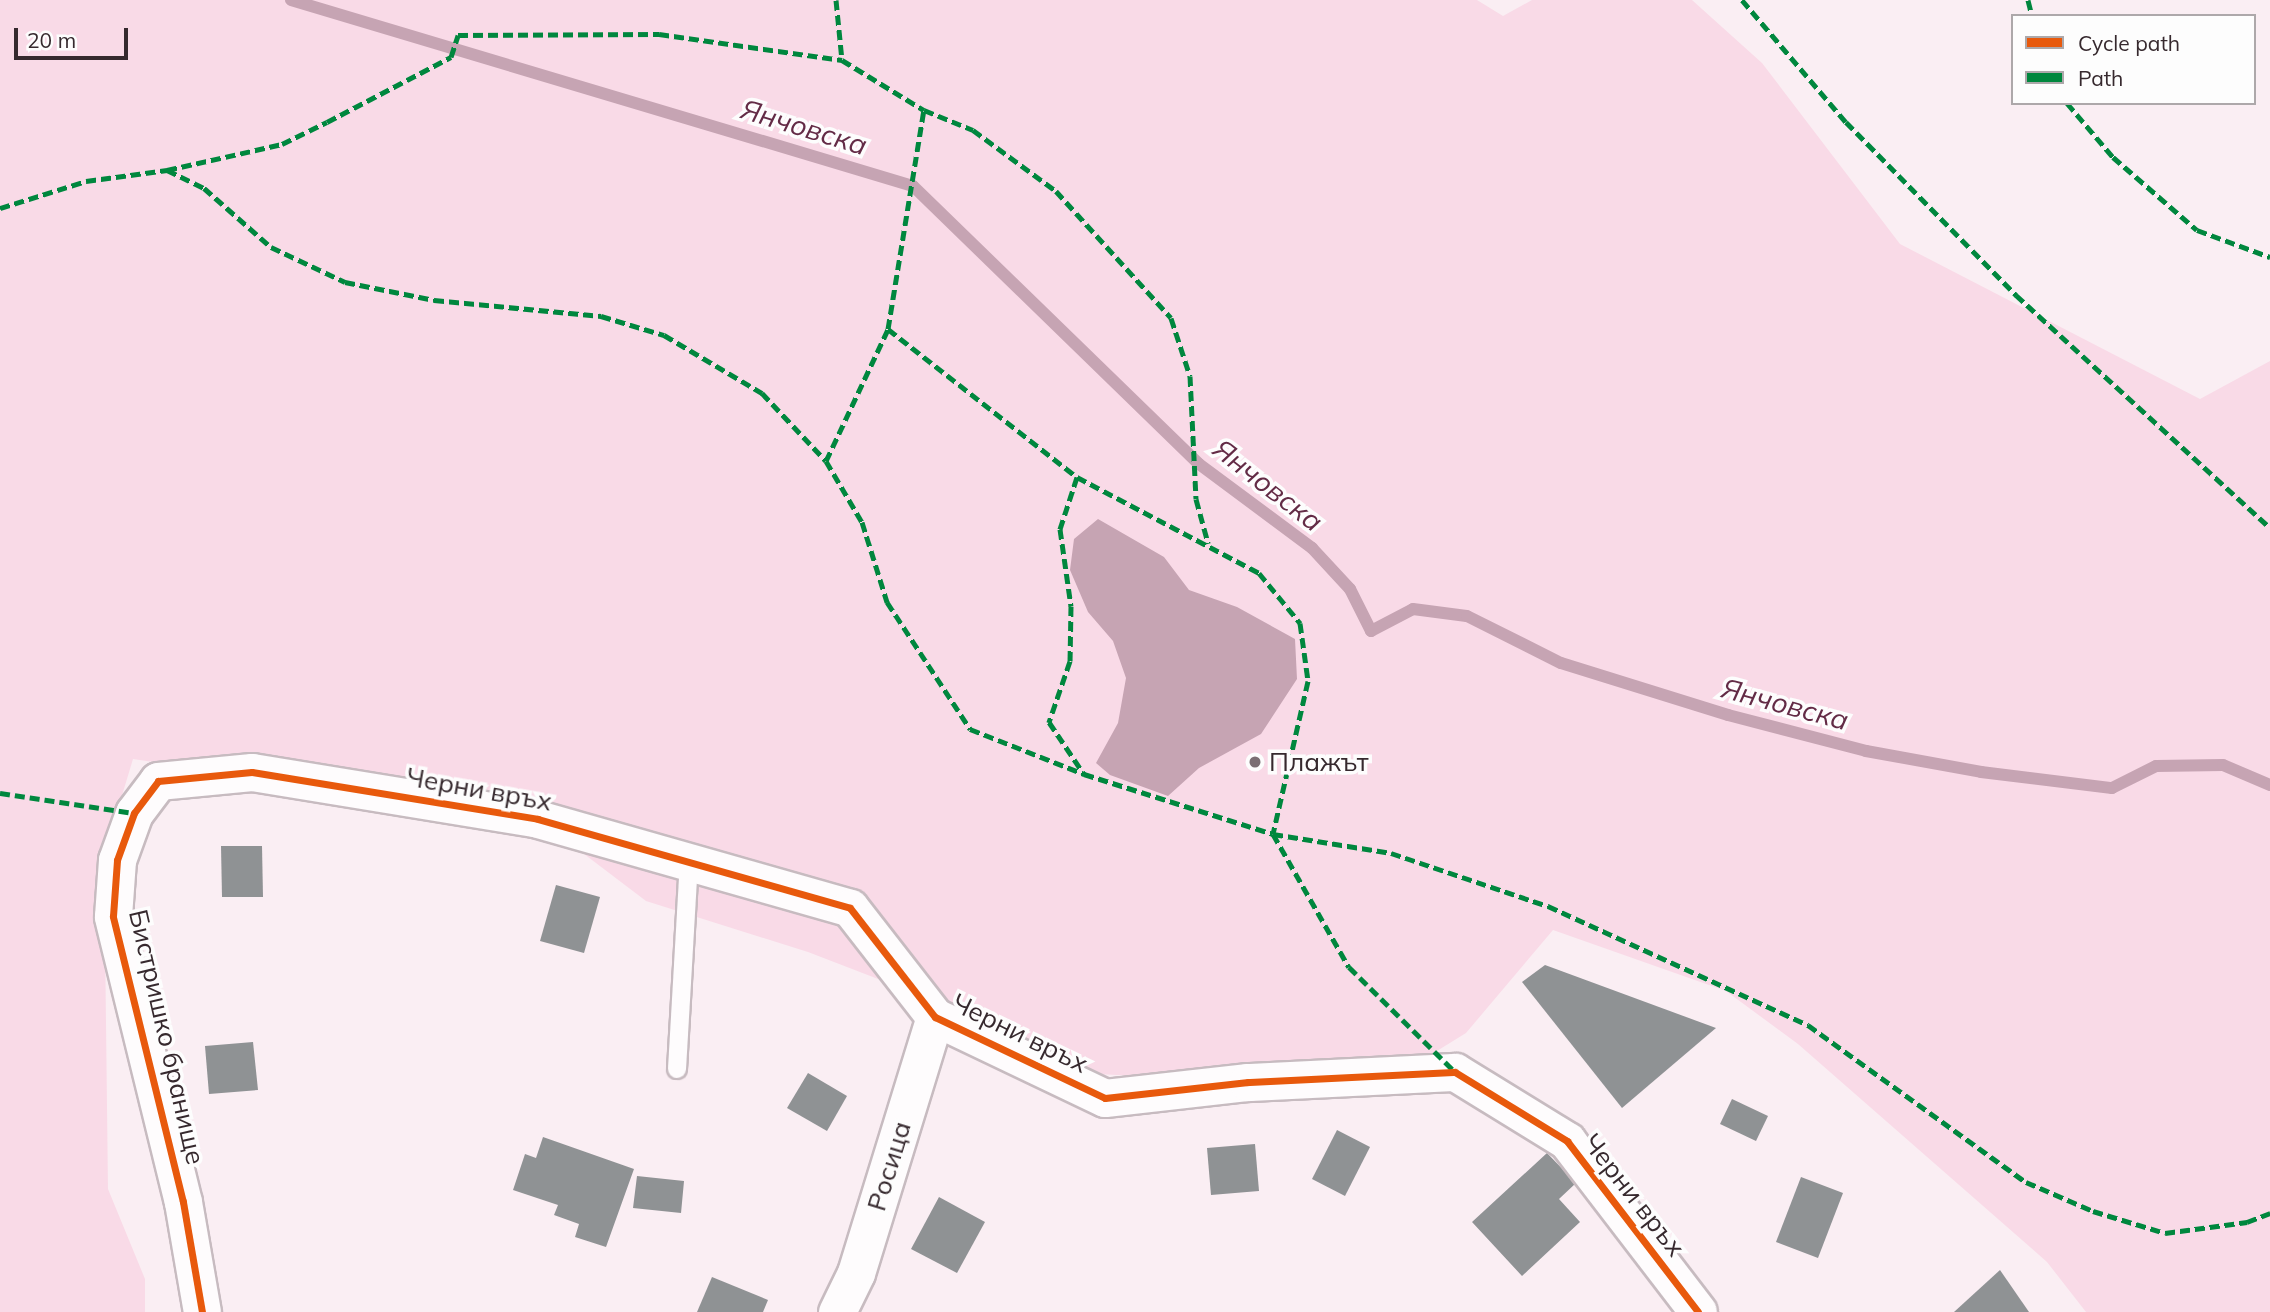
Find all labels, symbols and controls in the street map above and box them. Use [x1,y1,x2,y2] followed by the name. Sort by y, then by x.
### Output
[18,14,131,58] scale bar
[2011,14,2256,105] legend
[27,27,76,53] text: 20 m
[2078,30,2180,56] text: Cycle path
[2078,65,2123,91] text: Path
[737,92,871,162] water label: Янчовска
[1206,432,1330,538] water label: Янчовска
[1718,671,1852,737] water label: Янчовска
[1269,746,1369,778] place label: Плажът
[1247,754,1263,770] marker: Плажът
[404,761,554,817] street label: Черни връх
[122,906,212,1168] street label: Бистришко бранище
[947,987,1093,1079] street label: Черни връх
[861,1117,917,1215] street label: Росица
[1576,1127,1692,1263] street label: Черни връх

